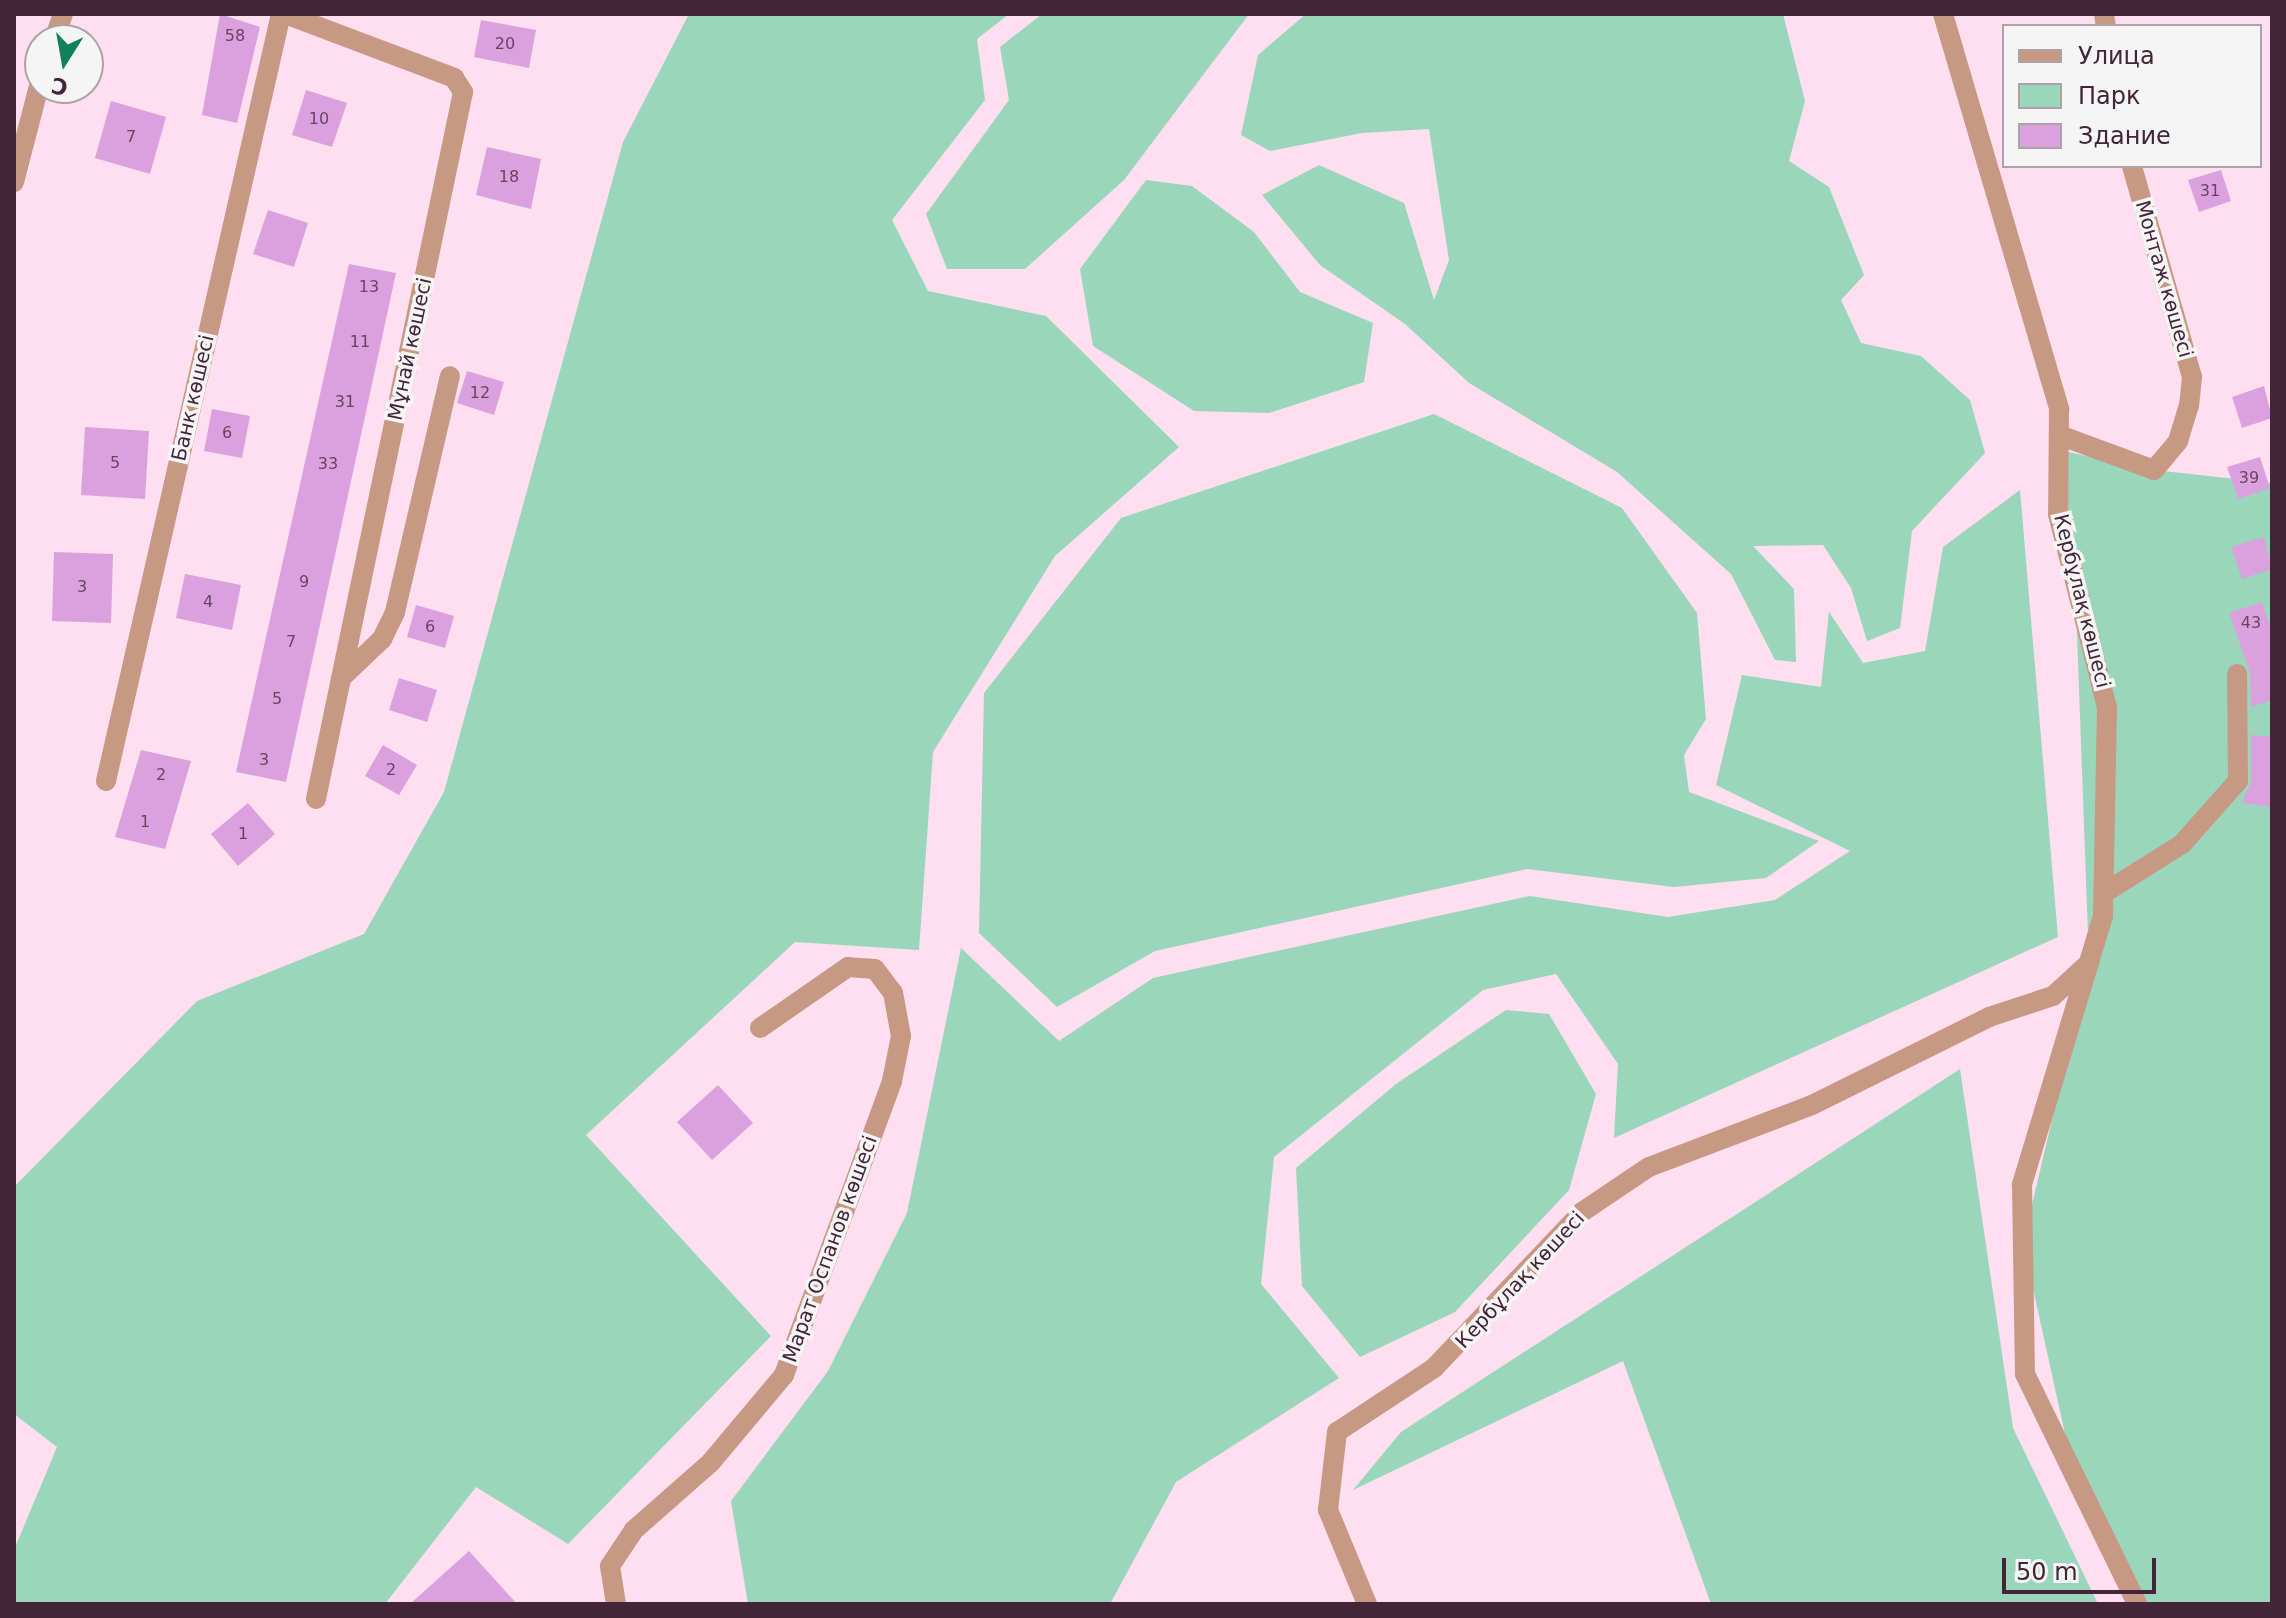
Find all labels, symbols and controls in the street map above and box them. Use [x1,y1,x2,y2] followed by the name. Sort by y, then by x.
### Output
[24,24,104,104] north arrow
[2002,24,2262,168] legend
[225,26,245,46] house number: 58
[495,34,515,54] house number: 20
[2078,42,2155,70] text: Улица
[49,72,70,100] text: С
[2078,82,2140,110] text: Парк
[309,109,329,129] house number: 10
[2078,122,2171,150] text: Здание
[126,127,136,147] house number: 7
[499,167,519,187] house number: 18
[2200,181,2220,201] house number: 31
[2130,198,2198,360] street label: Монтаж көшесі
[383,275,437,423] street label: Мұнай көшесі
[359,277,379,297] house number: 13
[167,332,219,464] street label: Банк көшесі
[350,332,370,352] house number: 11
[470,383,490,403] house number: 12
[335,392,355,412] house number: 31
[222,423,232,443] house number: 6
[110,453,120,473] house number: 5
[318,454,338,474] house number: 33
[2239,468,2259,488] house number: 39
[2049,512,2115,690] street label: Кербұлақ көшесі
[299,572,309,592] house number: 9
[77,577,87,597] house number: 3
[203,592,213,612] house number: 4
[2241,613,2261,633] house number: 43
[425,617,435,637] house number: 6
[286,632,296,652] house number: 7
[272,689,282,709] house number: 5
[259,750,269,770] house number: 3
[386,760,396,780] house number: 2
[156,765,166,785] house number: 2
[140,812,150,832] house number: 1
[238,824,248,844] house number: 1
[778,1132,882,1366] street label: Марат Оспанов көшесі
[1450,1207,1590,1353] street label: Кербұлақ көшесі
[2006,1542,2160,1592] scale bar
[2016,1558,2078,1586] text: 50 m

